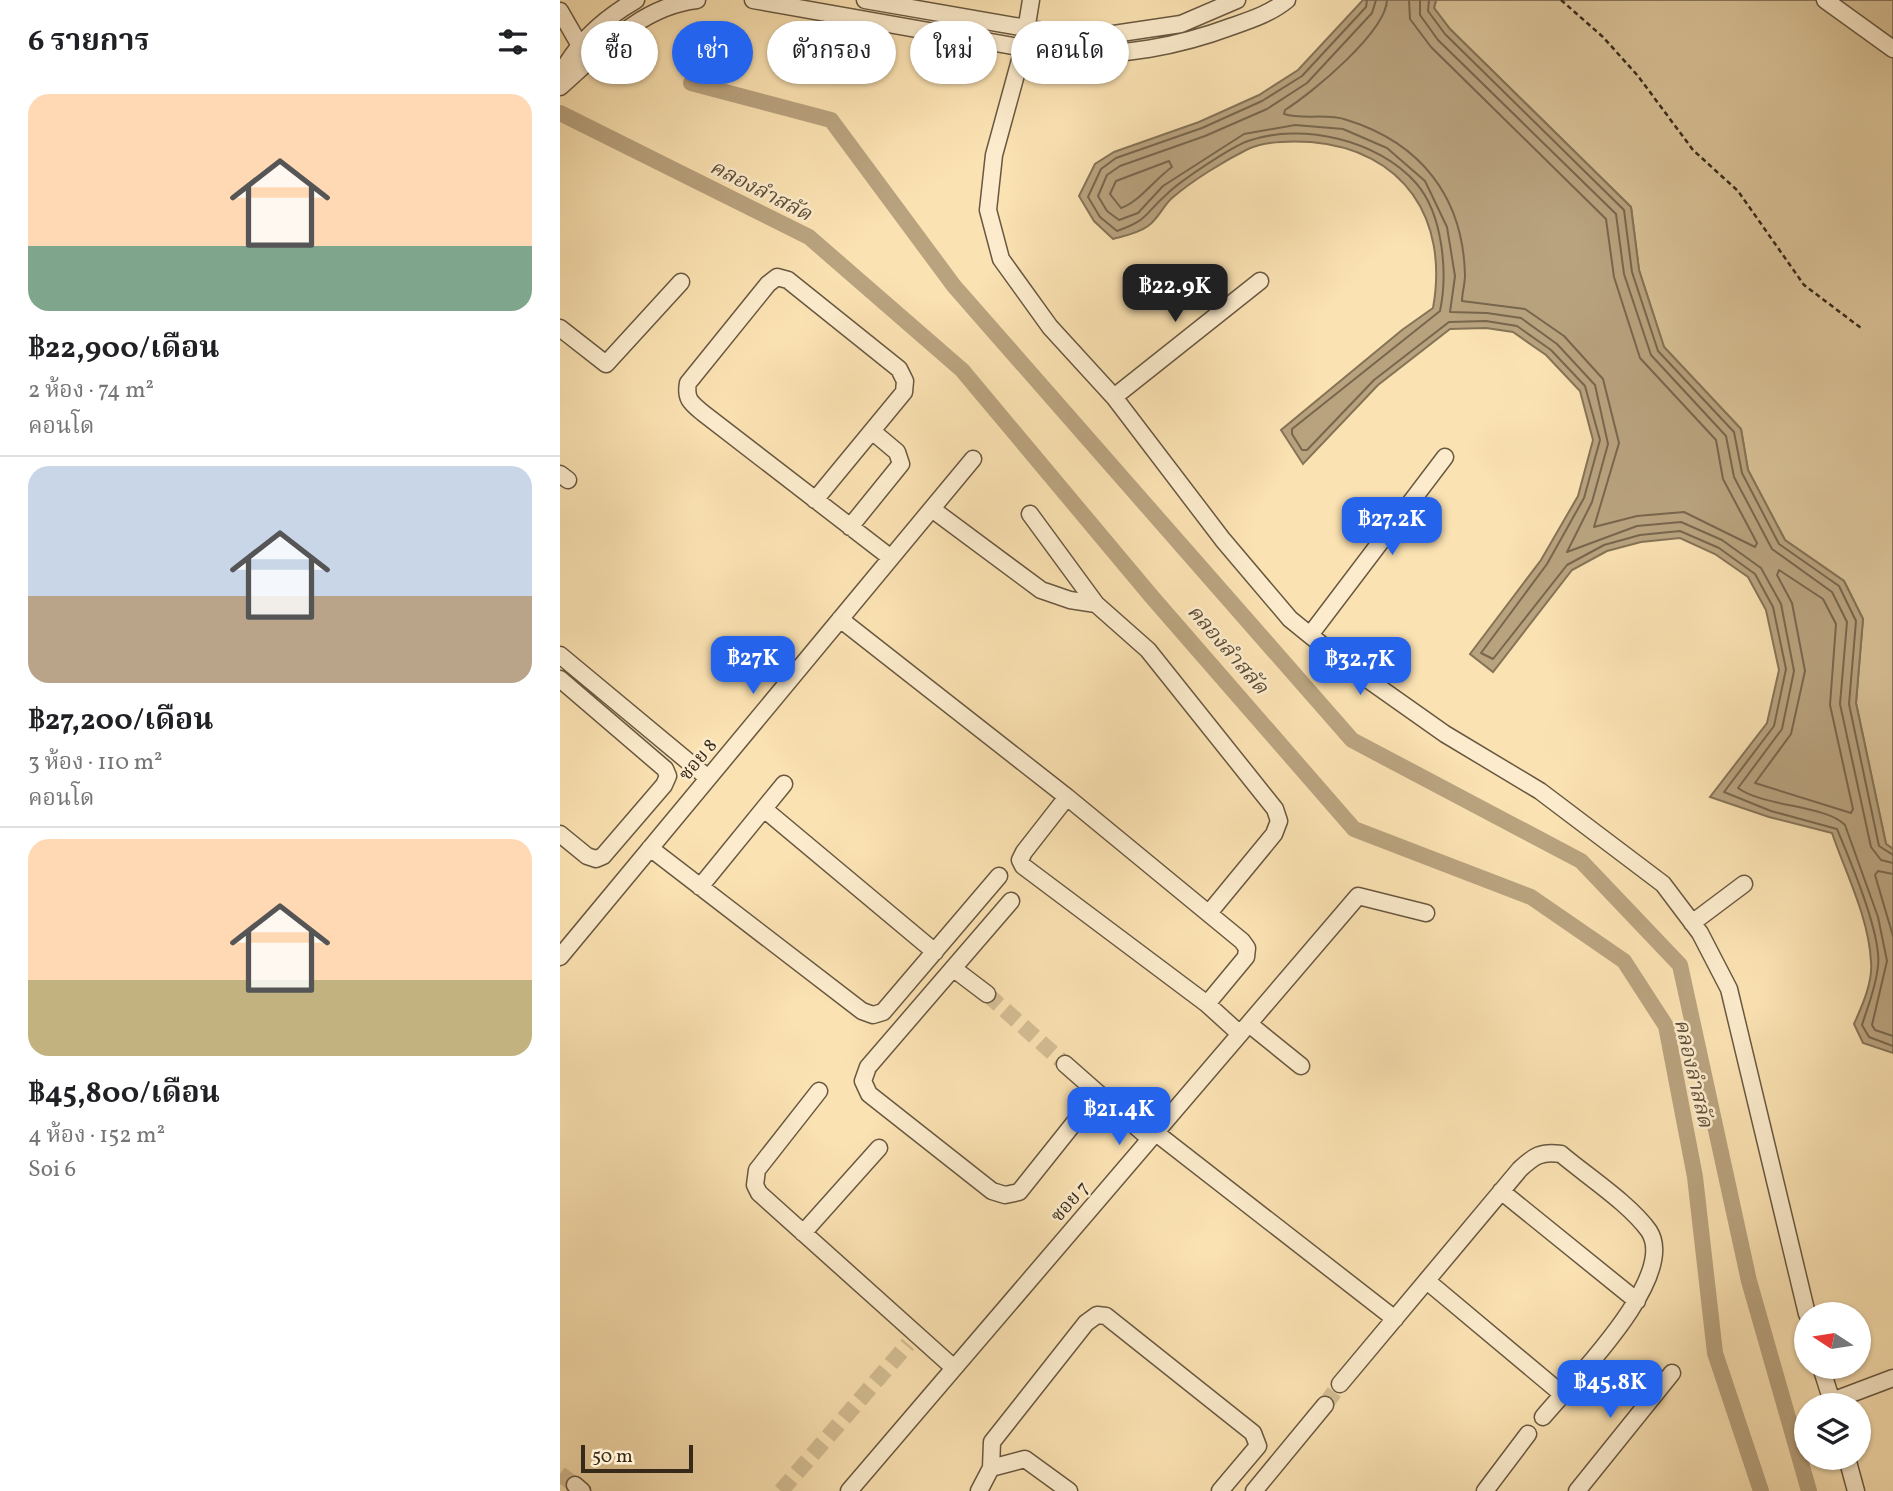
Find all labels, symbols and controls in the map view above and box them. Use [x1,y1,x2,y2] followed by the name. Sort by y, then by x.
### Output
[28,21,149,63] text: 6 รายการ
[581,21,658,84] chip: ซื้อ
[672,21,753,84] chip: เช่า
[767,21,896,84] chip: ตัวกรอง
[910,21,997,84] chip: ใหม่
[1011,21,1129,84] chip: คอนโด
[494,23,532,61] icon: filters
[217,140,343,266] icon: home
[705,153,817,230] water label: คลองลำสลัด
[1118,264,1232,324] pin: ฿22.9K
[1139,271,1211,303] text: ฿22.9K
[28,328,219,370] text: ฿22,900/เดือน
[28,375,154,407] text: 2 ห้อง · 74 m²
[28,411,95,443] text: คอนโด
[1335,498,1449,557] pin: ฿27.2K
[1358,504,1426,536] text: ฿27.2K
[217,512,343,638] icon: home
[1180,599,1274,702] water label: คลองลำสลัด
[712,636,794,696] pin: ฿27K
[1303,638,1417,697] pin: ฿32.7K
[727,643,779,675] text: ฿27K
[1325,644,1395,676] text: ฿32.7K
[28,700,213,742] text: ฿27,200/เดือน
[673,734,724,787] street label: ซอย 8
[28,747,163,779] text: 3 ห้อง · 110 m²
[28,783,95,815] text: คอนโด
[217,885,343,1011] icon: home
[1666,1016,1719,1131] water label: คลองลำสลัด
[28,1073,220,1115] text: ฿45,800/เดือน
[1062,1088,1176,1147] pin: ฿21.4K
[1083,1094,1155,1126] text: ฿21.4K
[28,1120,165,1152] text: 4 ห้อง · 152 m²
[28,1154,76,1186] text: Soi 6
[1045,1176,1096,1229] street label: ซอย 7
[1794,1302,1871,1379] north arrow
[1794,1302,1871,1470] map controls
[1553,1360,1667,1420] pin: ฿45.8K
[1573,1367,1647,1399] text: ฿45.8K
[1794,1393,1871,1470] button: layers
[581,1442,693,1474] scale bar
[592,1444,633,1470] text: 50 m

